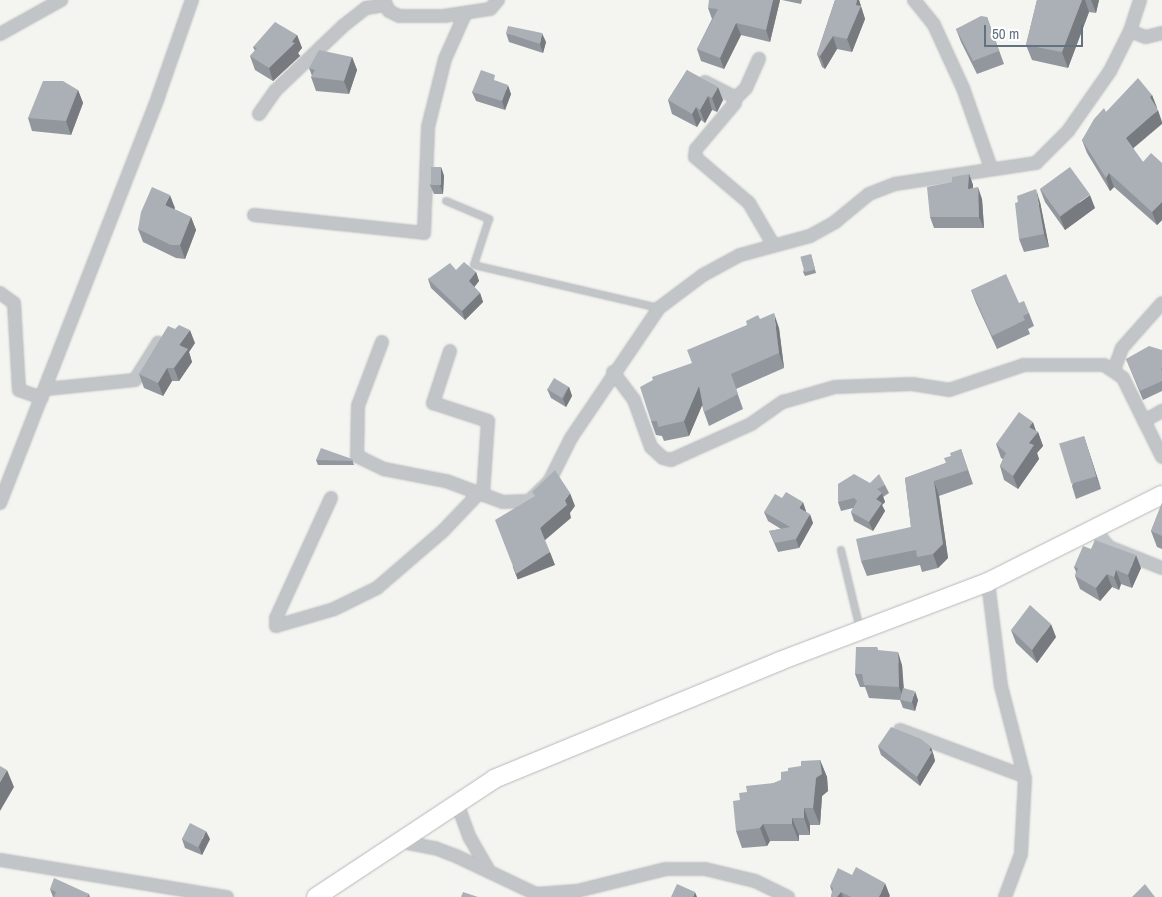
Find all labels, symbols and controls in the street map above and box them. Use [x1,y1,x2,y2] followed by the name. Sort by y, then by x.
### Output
[987,15,1086,47] scale bar
[992,23,1019,44] text: 50 m

